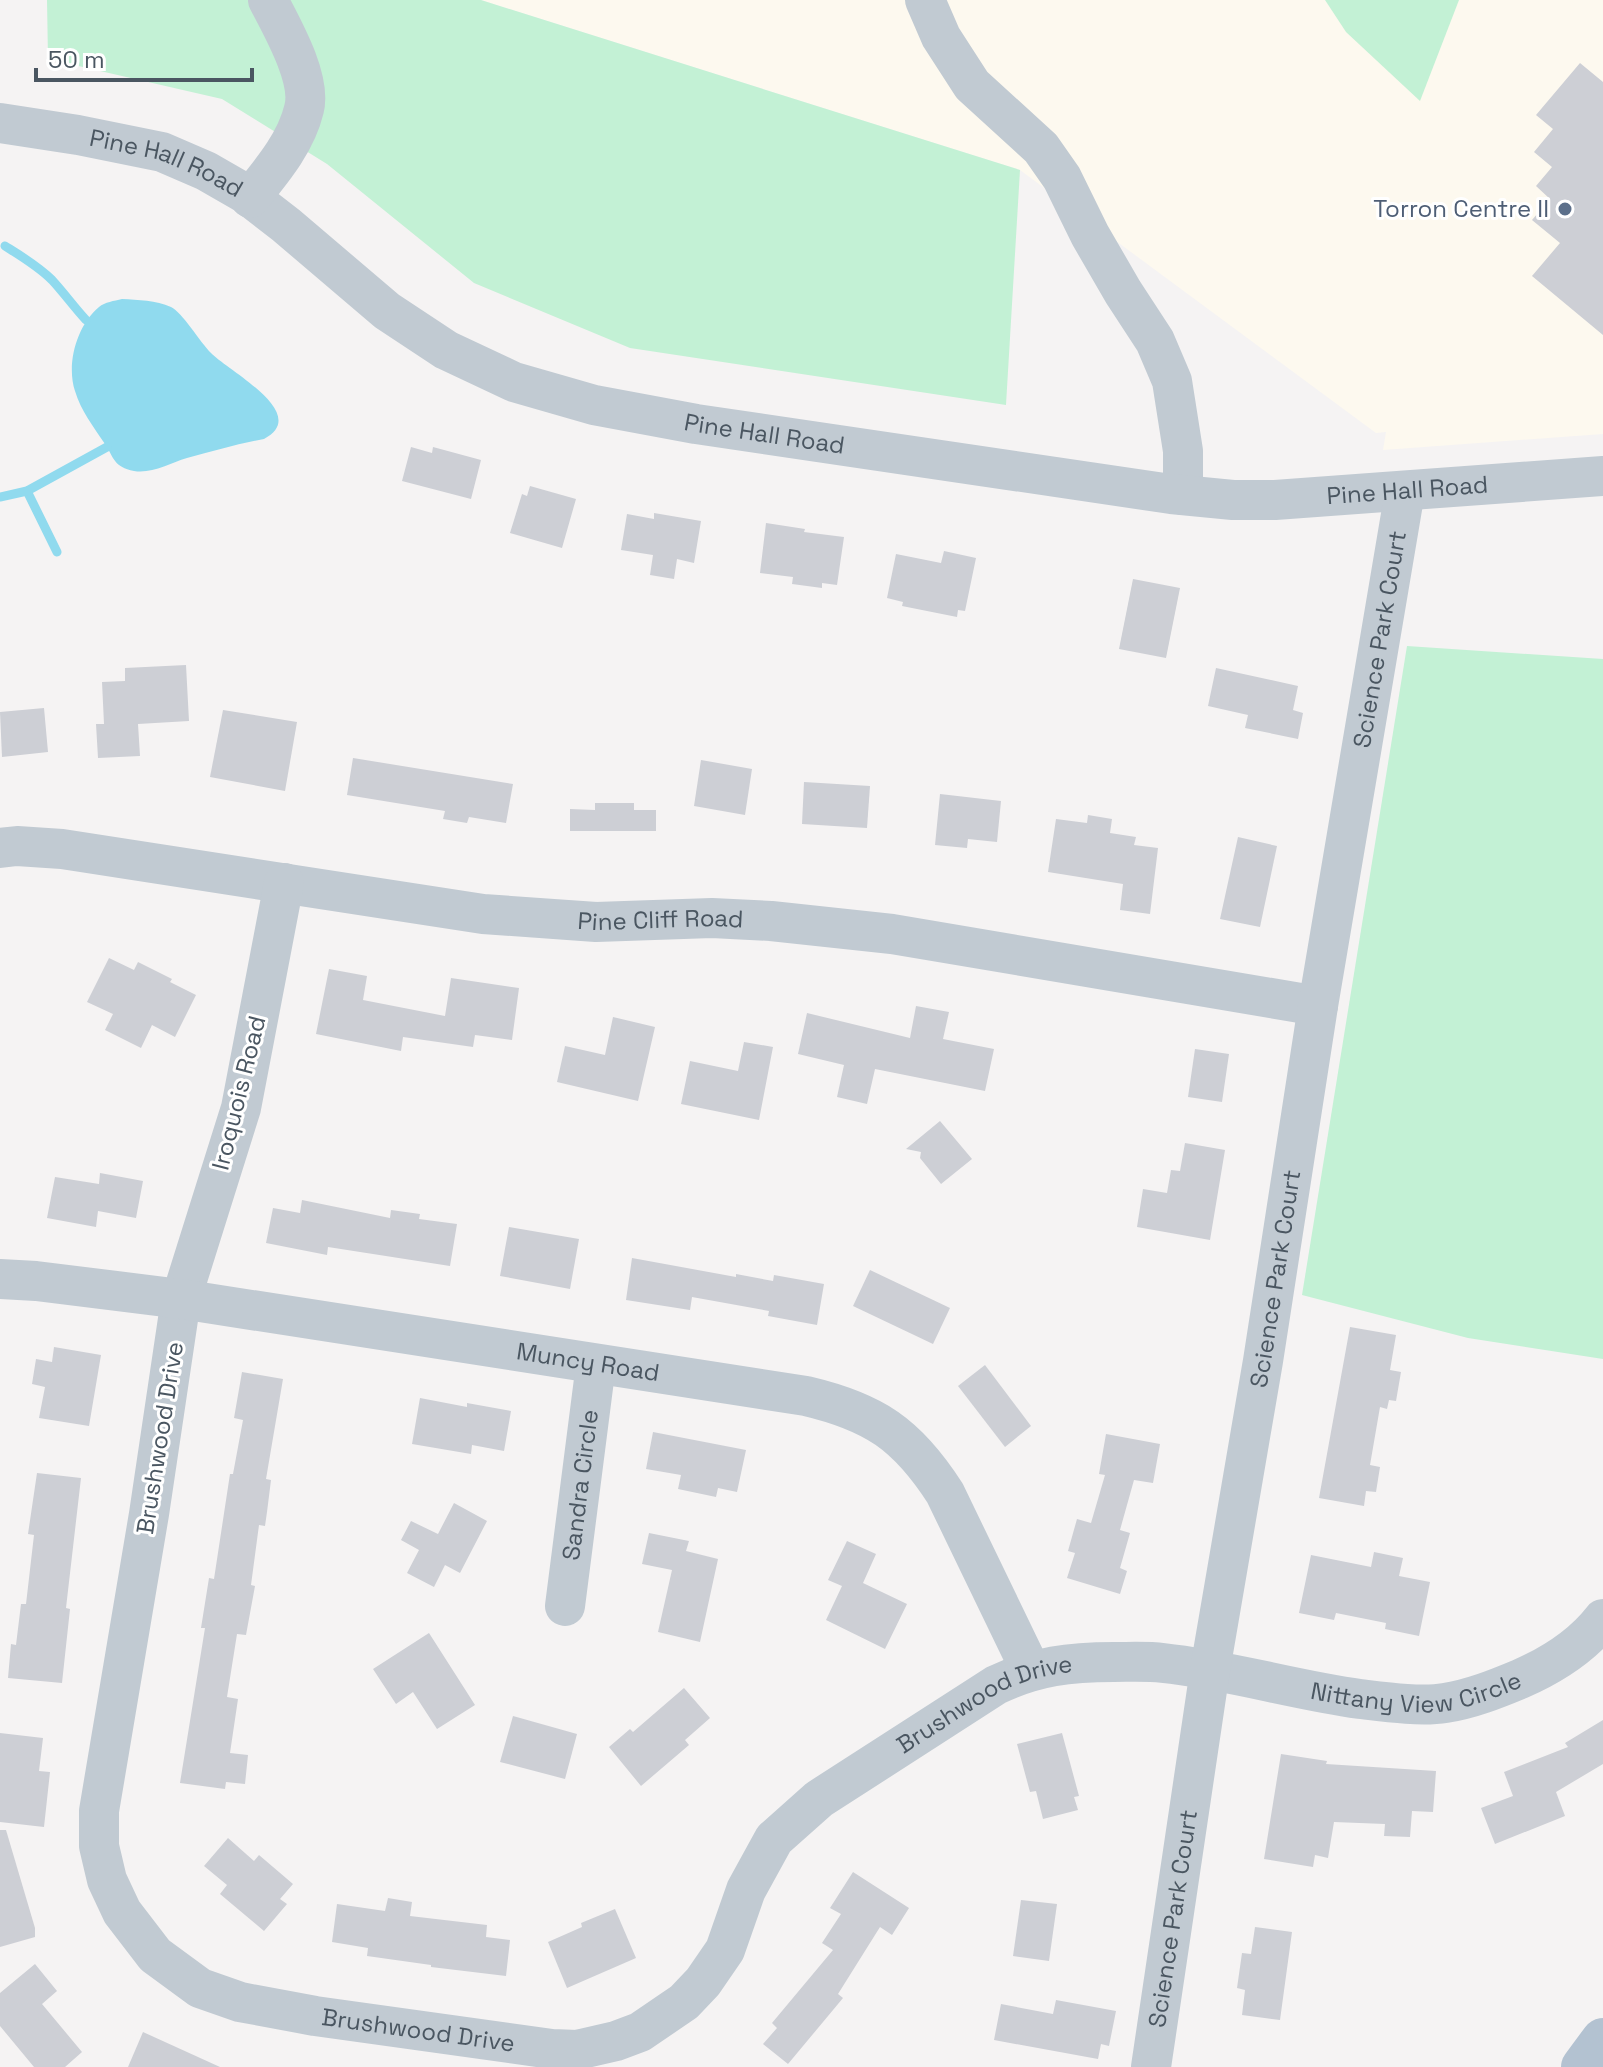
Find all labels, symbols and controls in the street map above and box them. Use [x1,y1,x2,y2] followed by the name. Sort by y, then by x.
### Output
[36,32,252,82] scale bar
[48,44,105,75] text: 50 m
[87,122,249,204] street label: Pine Hall Road
[1373,193,1549,224] place label: Torron Centre II
[1556,200,1574,218] marker: Torron Centre II
[682,406,847,461] street label: Pine Hall Road
[1325,468,1489,511] street label: Pine Hall Road
[1346,528,1413,750] street label: Science Park Court
[576,902,744,937] street label: Pine Cliff Road
[204,1013,273,1173] street label: Iroquois Road
[1243,1168,1307,1390] street label: Science Park Court
[514,1335,662,1388] street label: Muncy Road
[129,1339,190,1536] street label: Brushwood Drive
[555,1408,605,1562] street label: Sandra Circle
[890,1648,1074,1760] street label: Brushwood Drive
[1308,1664,1526,1720] street label: Nittany View Circle
[1141,1808,1204,2030] street label: Science Park Court
[320,2001,517,2059] street label: Brushwood Drive

